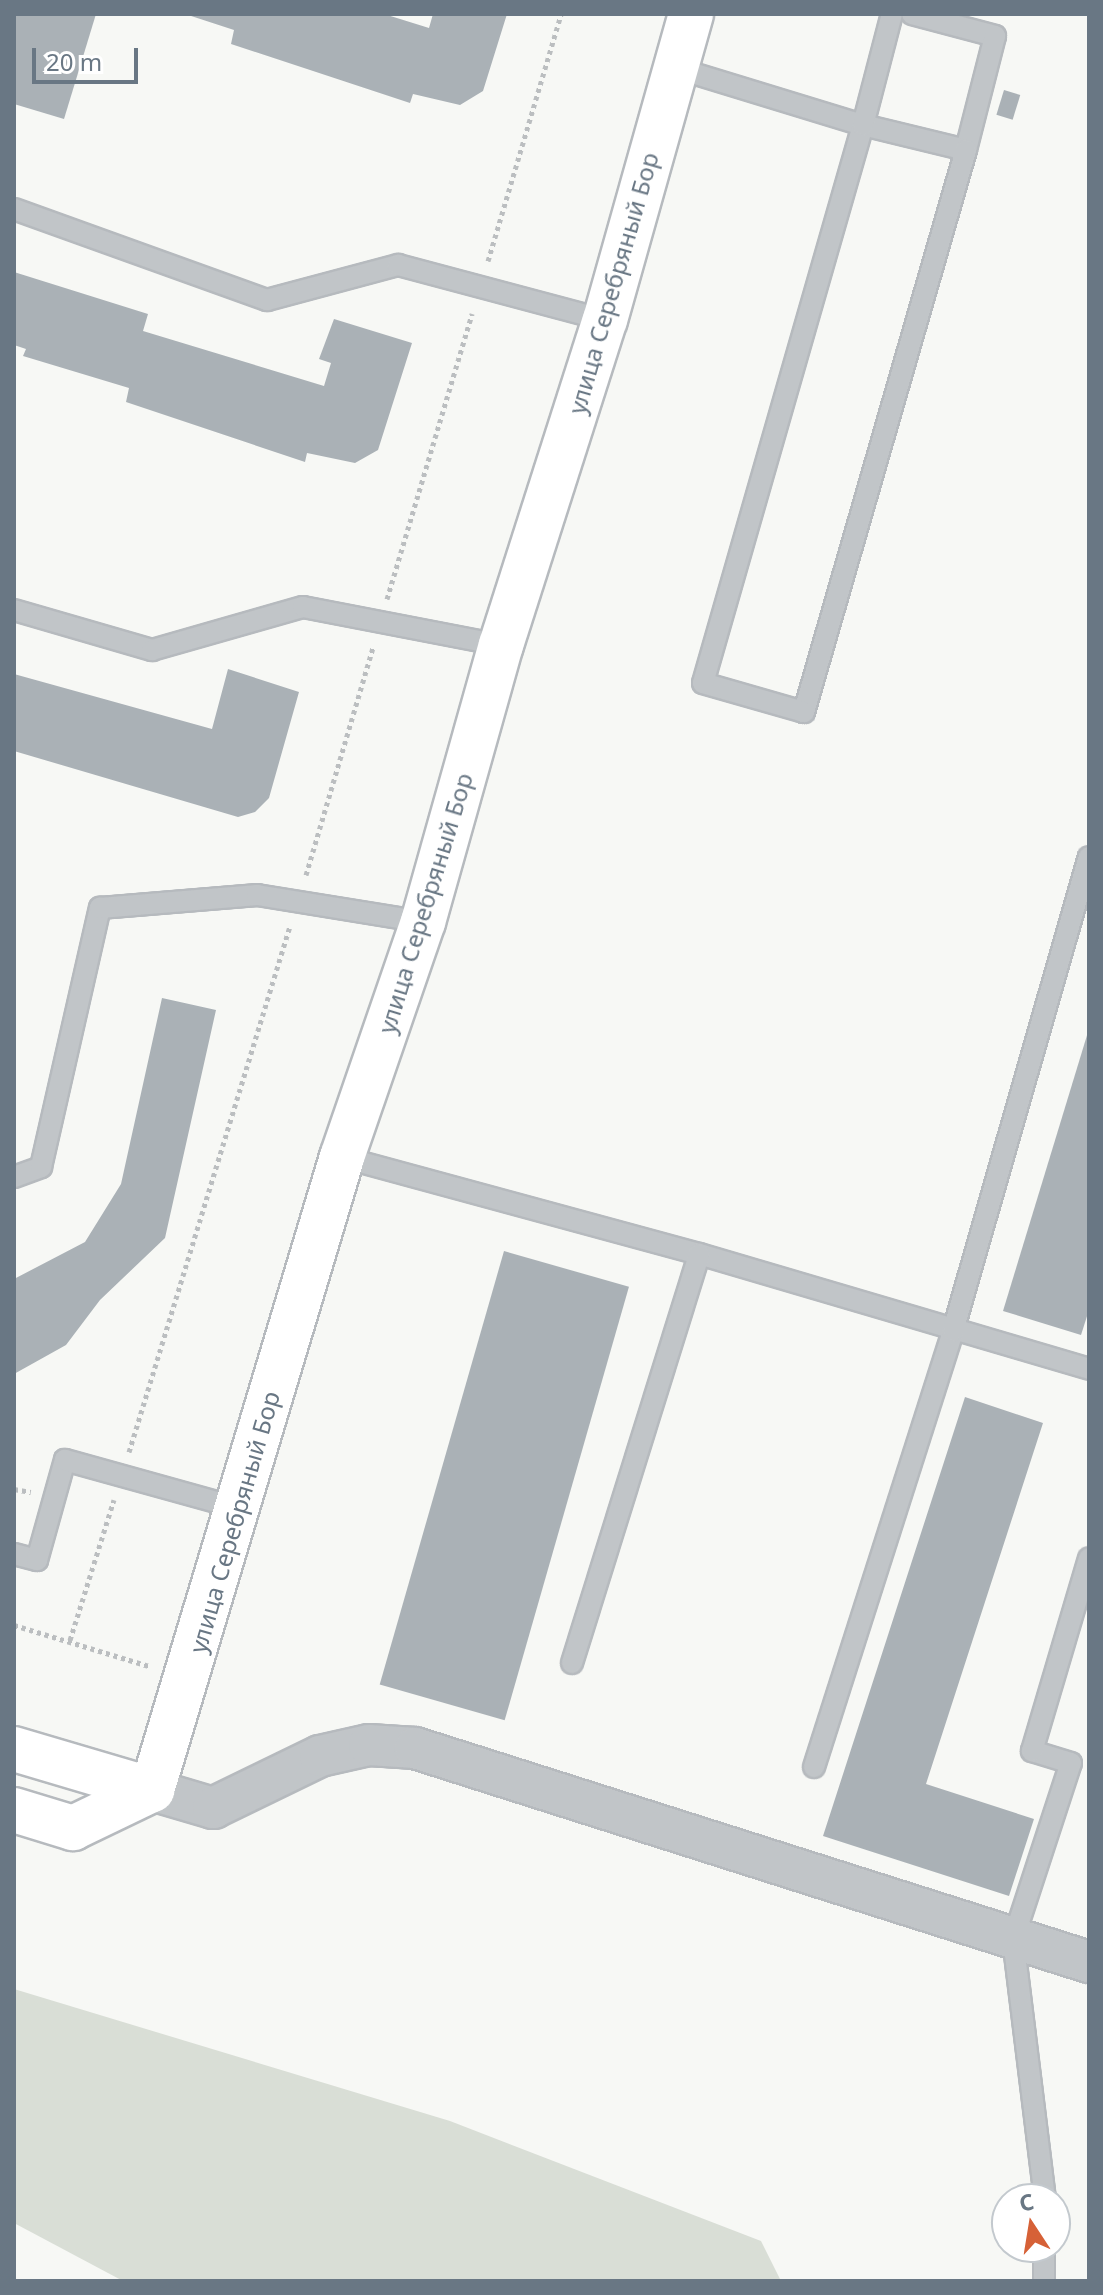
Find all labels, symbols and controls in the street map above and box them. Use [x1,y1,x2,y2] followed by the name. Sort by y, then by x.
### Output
[36,32,142,82] scale bar
[46,45,102,78] text: 20 m
[562,149,664,417] street label: улица Серебряный Бор
[372,769,478,1037] street label: улица Серебряный Бор
[183,1388,285,1656] street label: улица Серебряный Бор
[991,2183,1071,2263] north arrow
[1016,2185,1036,2218] text: С

